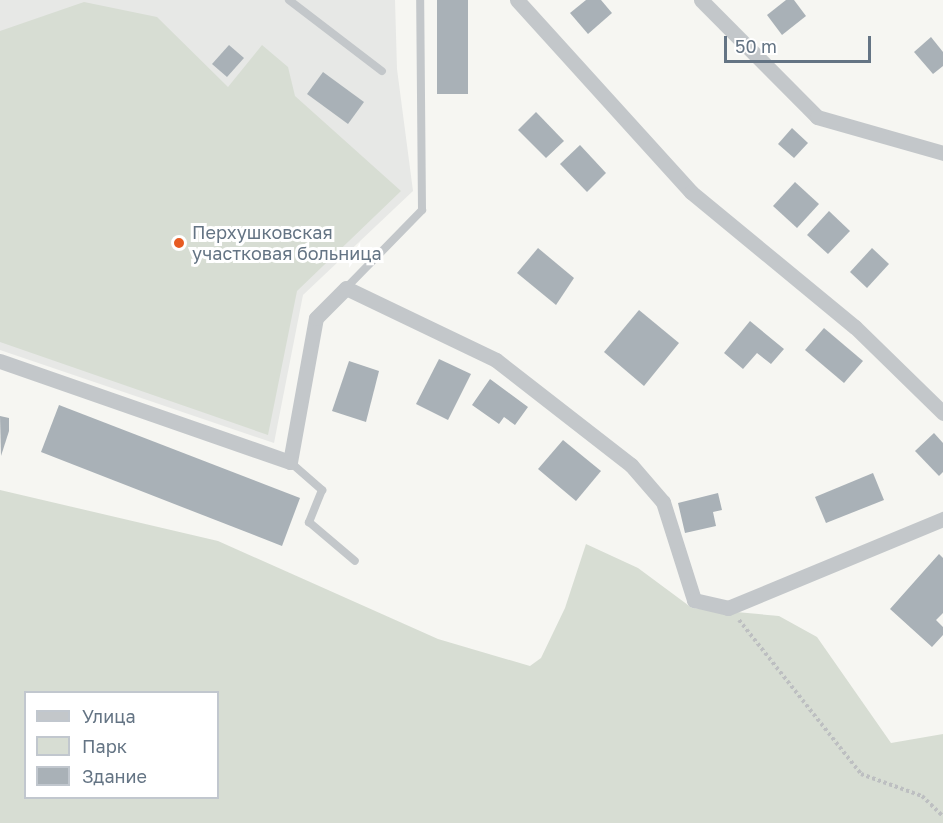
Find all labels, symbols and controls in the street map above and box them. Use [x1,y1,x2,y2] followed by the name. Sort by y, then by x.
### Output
[727,24,874,62] scale bar
[735,35,777,57] text: 50 m
[192,222,382,264] place label: Перхушковская участковая больница
[170,234,188,252] marker: Перхушковская участковая больница
[24,691,219,799] legend
[82,705,136,727] text: Улица
[82,735,127,757] text: Парк
[82,765,147,787] text: Здание

